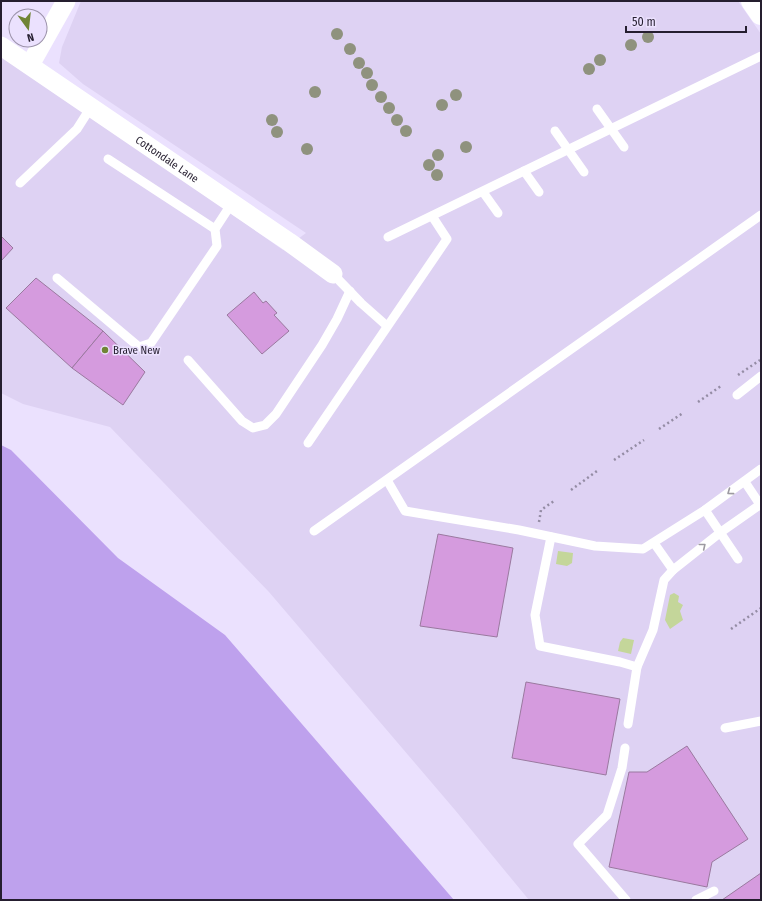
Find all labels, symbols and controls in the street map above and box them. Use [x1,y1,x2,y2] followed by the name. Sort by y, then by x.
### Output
[8,8,48,48] north arrow
[626,8,746,34] scale bar
[632,15,656,29] text: 50 m
[26,30,35,44] text: N
[133,133,201,185] street label: Cottondale Lane
[113,344,160,357] place label: Brave New
[100,345,110,355] marker: Brave New
[727,487,734,494] one-way arrow
[698,543,706,550] one-way arrow

